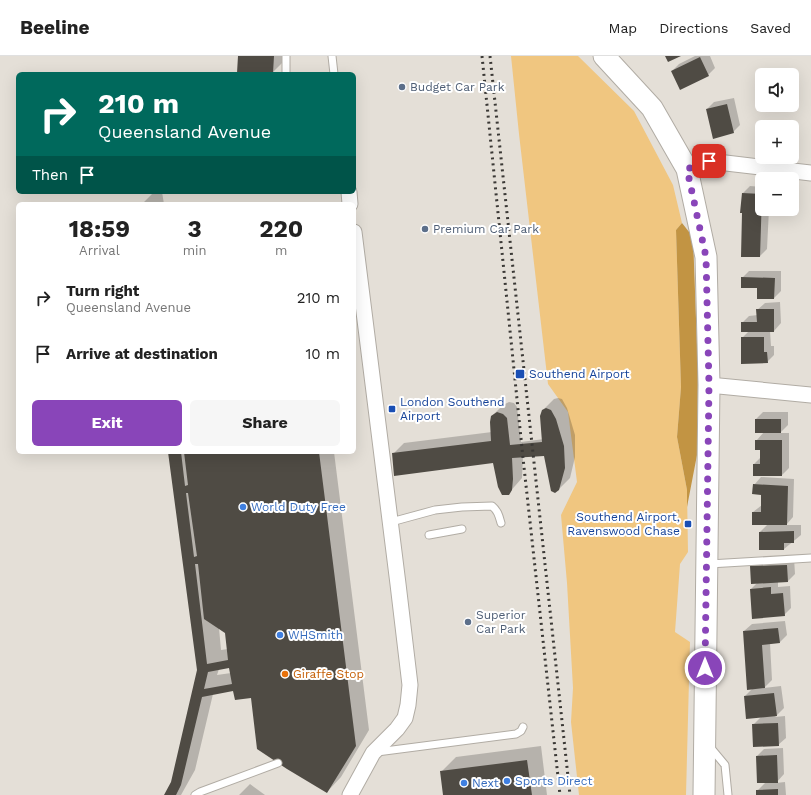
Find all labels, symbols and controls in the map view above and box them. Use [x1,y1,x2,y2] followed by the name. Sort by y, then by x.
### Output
[20,16,90,39] text: Beeline
[609,20,637,36] text: Map
[659,20,728,36] text: Directions
[750,20,791,36] text: Saved
[755,68,799,216] map controls
[755,68,799,112] button: sound
[410,80,505,94] place label: Budget Car Park
[397,82,407,92] marker: Budget Car Park
[98,87,179,120] text: 210 m
[32,88,84,140] icon: right
[755,120,799,164] button: +
[98,121,271,142] text: Queensland Avenue
[692,144,726,178] pin
[698,150,720,172] icon: arrive
[76,164,98,186] icon: arrive
[32,166,68,184] text: Then
[755,172,799,216] button: −
[69,215,130,243] text: 18:59
[188,215,202,243] text: 3
[259,215,303,243] text: 220
[433,222,539,236] place label: Premium Car Park
[420,224,430,234] marker: Premium Car Park
[79,243,120,258] text: Arrival
[183,243,207,258] text: min
[275,243,287,258] text: m
[66,282,139,300] text: Turn right
[32,287,54,309] icon: right
[297,289,340,307] text: 210 m
[66,300,191,315] text: Queensland Avenue
[32,343,54,365] icon: arrive
[66,345,218,363] text: Arrive at destination
[305,345,340,363] text: 10 m
[529,367,630,381] place label: Southend Airport
[514,368,526,380] marker: Southend Airport
[400,395,505,423] place label: London Southend Airport
[32,400,182,446] button: Exit
[190,400,340,446] button: Share
[387,404,397,414] marker: London Southend Airport
[251,500,346,514] place label: World Duty Free
[238,502,248,512] marker: World Duty Free
[567,510,680,538] place label: Southend Airport, Ravenswood Chase
[683,519,693,529] marker: Southend Airport, Ravenswood Chase
[476,608,526,636] place label: Superior Car Park
[463,617,473,627] marker: Superior Car Park
[288,628,343,642] place label: WHSmith
[275,630,285,640] marker: WHSmith
[684,647,726,689] position arrow
[293,667,364,681] place label: Giraffe Stop
[280,669,290,679] marker: Giraffe Stop
[515,774,593,788] place label: Sports Direct
[472,776,499,790] place label: Next
[502,776,512,786] marker: Sports Direct
[459,778,469,788] marker: Next

